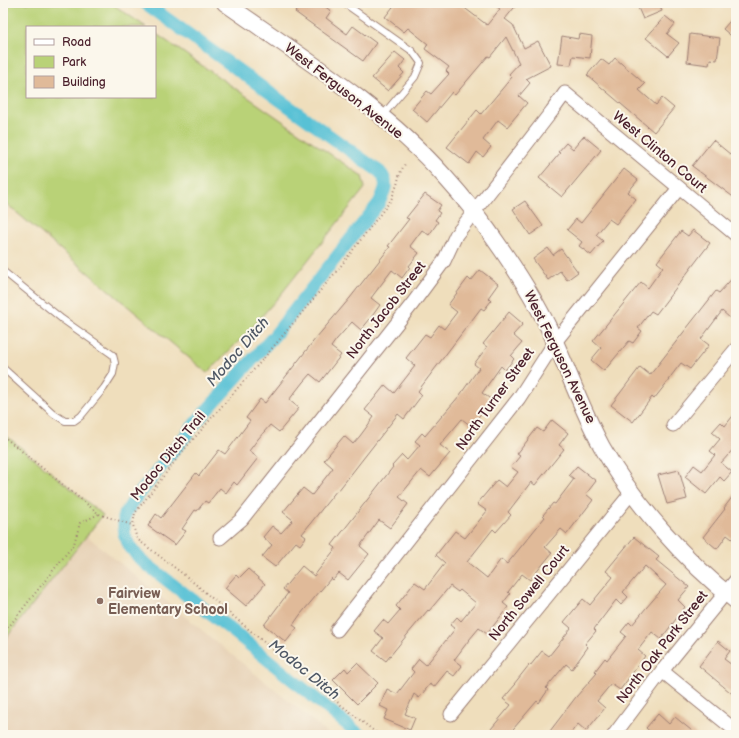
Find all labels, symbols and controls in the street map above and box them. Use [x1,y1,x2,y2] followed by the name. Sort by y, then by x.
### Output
[26,26,156,98] legend
[62,35,91,50] text: Road
[281,39,407,143] street label: West Ferguson Avenue
[62,55,86,70] text: Park
[62,75,106,90] text: Building
[609,108,711,197] street label: West Clinton Court
[343,257,430,362] street label: North Jacob Street
[520,288,600,426] street label: West Ferguson Avenue
[203,313,273,391] water label: Modoc Ditch
[452,344,538,454] street label: North Turner Street
[127,408,209,504] street label: Modoc Ditch Trail
[485,541,573,644] street label: North Sowell Court
[108,585,228,618] place label: Fairview Elementary School
[613,587,712,707] street label: North Oak Park Street
[95,596,105,606] marker: Fairview Elementary School
[265,636,343,704] water label: Modoc Ditch

